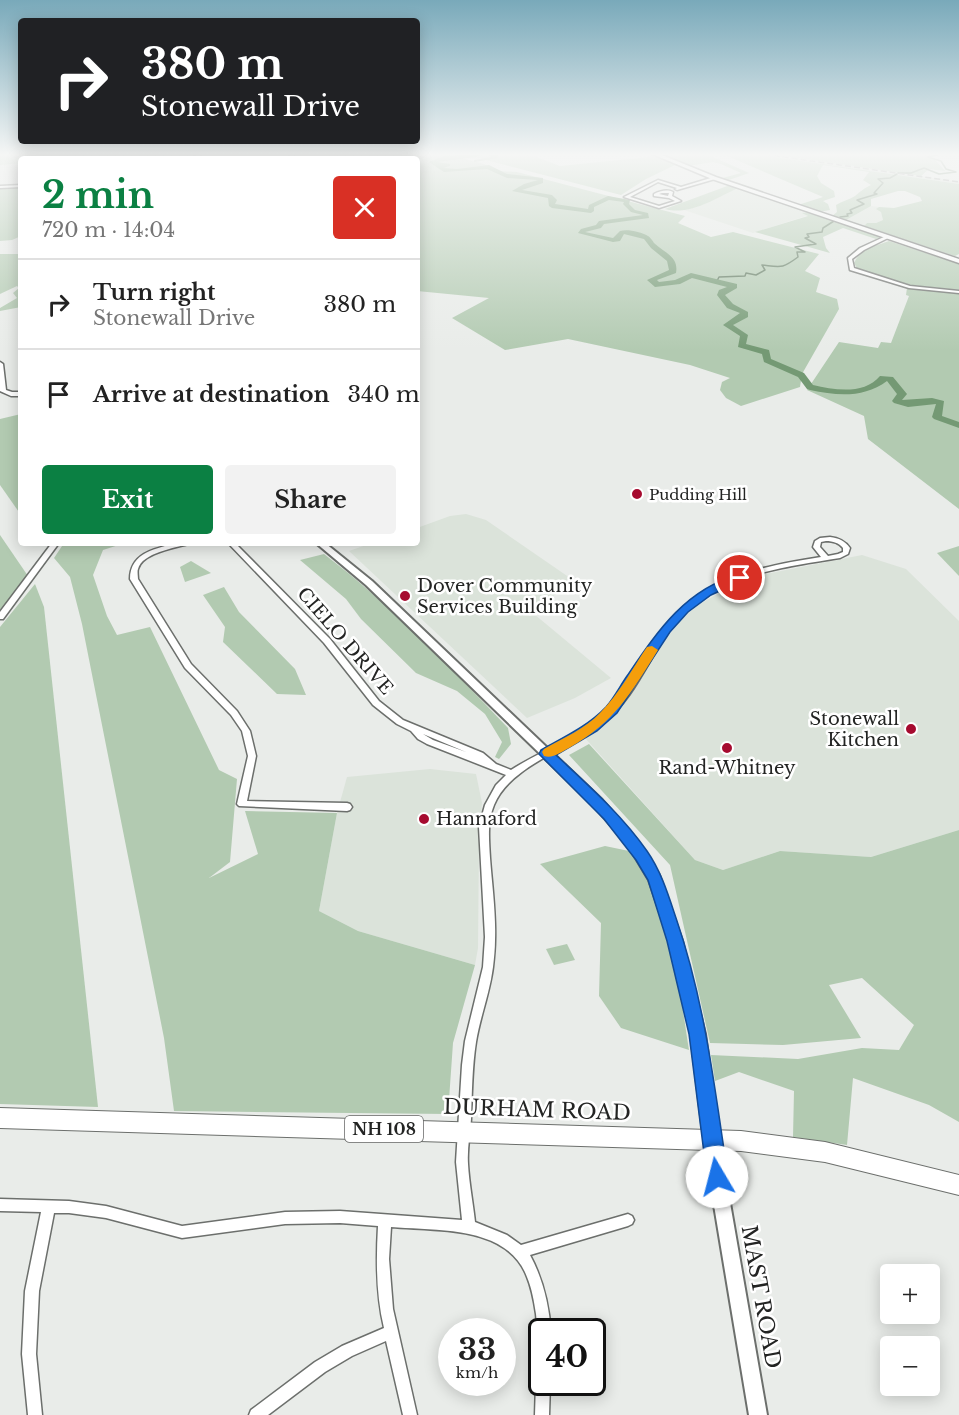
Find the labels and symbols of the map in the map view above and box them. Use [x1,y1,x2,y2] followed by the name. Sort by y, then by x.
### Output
[649,485,747,504] place label: Pudding Hill
[630,487,644,501] marker: Pudding Hill
[714,552,765,603] pin
[417,575,593,618] place label: Dover Community Services Building
[293,583,397,699] street label: CIELO DRIVE
[398,589,412,603] marker: Dover Community Services Building
[810,708,899,751] place label: Stonewall Kitchen
[904,722,918,736] marker: Stonewall Kitchen
[720,741,734,755] marker: Rand-Whitney
[658,757,796,779] place label: Rand-Whitney
[436,808,537,830] place label: Hannaford
[417,812,431,826] marker: Hannaford
[443,1094,631,1126] street label: DURHAM ROAD
[345,1116,423,1142] road number: NH 108
[685,1145,749,1209] position arrow
[736,1223,786,1371] street label: MAST ROAD
[528,1318,606,1396] speed limit sign: 40

